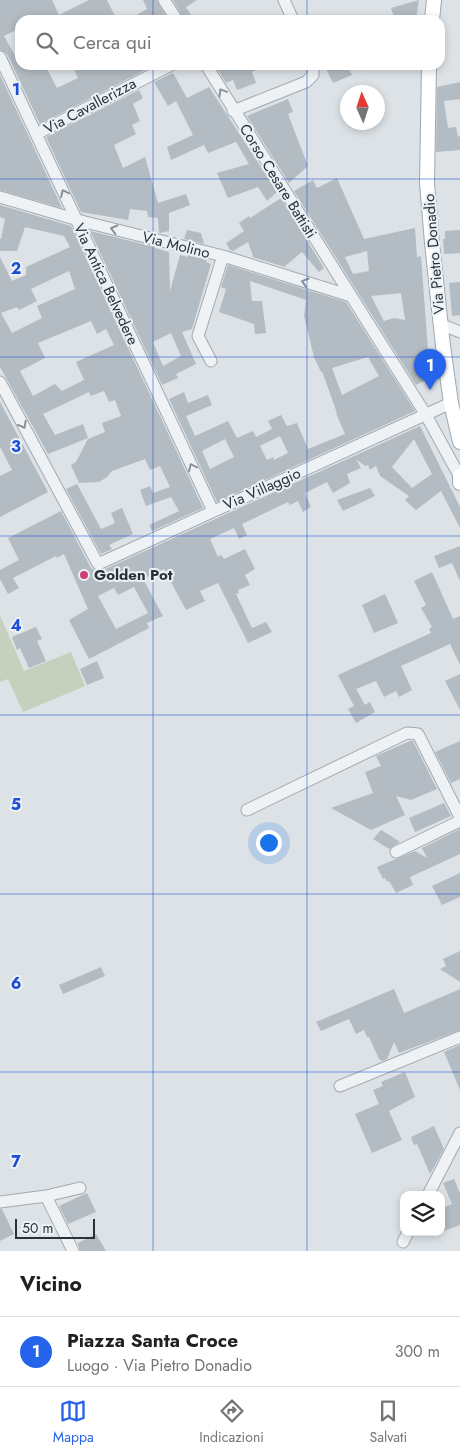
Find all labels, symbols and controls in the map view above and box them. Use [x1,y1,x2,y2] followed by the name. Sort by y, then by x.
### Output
[15,15,445,70] search box
[33,29,61,57] icon: search
[73,29,152,56] text: Cerca qui
[40,72,140,140] street label: Via Cavallerizza
[12,78,20,101] text: 1
[340,85,385,130] north arrow
[219,89,229,98] one-way arrow
[234,120,322,242] street label: Corso Cesare Battisti
[60,189,70,198] one-way arrow
[418,193,450,315] street label: Via Pietro Donadio
[68,219,144,349] street label: Via Antica Belvedere
[110,224,119,235] one-way arrow
[140,226,212,264] street label: Via Molino
[11,257,21,280] text: 2
[301,277,309,287] one-way arrow
[414,349,446,390] pin: 1
[17,419,27,428] one-way arrow
[11,435,21,458] text: 3
[220,462,304,516] street label: Via Villaggio
[188,463,198,472] one-way arrow
[94,564,173,586] place label: Golden Pot
[78,569,90,581] marker: Golden Pot
[10,614,22,637] text: 4
[11,793,21,816] text: 5
[256,830,282,856] your location
[11,972,21,995] text: 6
[11,1150,21,1173] text: 7
[400,1191,445,1236] map controls
[400,1191,445,1236] button: layers
[15,1216,95,1239] scale bar
[22,1218,53,1238] text: 50 m
[20,1269,82,1299] text: Vicino
[67,1327,238,1354] text: Piazza Santa Croce
[32,1340,40,1363] text: 1
[395,1340,440,1363] text: 300 m
[67,1354,252,1377] text: Luogo · Via Pietro Donadio
[53,1397,94,1447] tab: Mappa
[199,1397,264,1447] tab: Indicazioni
[370,1397,407,1447] tab: Salvati

